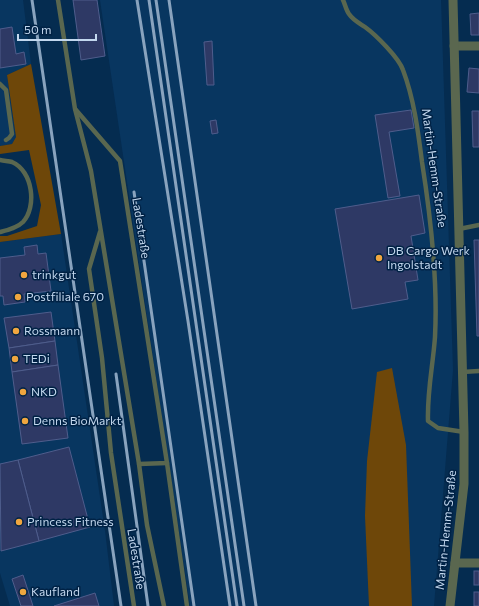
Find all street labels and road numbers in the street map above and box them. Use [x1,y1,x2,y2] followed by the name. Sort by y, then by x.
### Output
[420,107,450,228] street label: Martin-Hemm-Straße
[130,196,154,259] street label: Ladestraße
[432,469,458,590] street label: Martin-Hemm-Straße
[125,527,149,590] street label: Ladestraße

